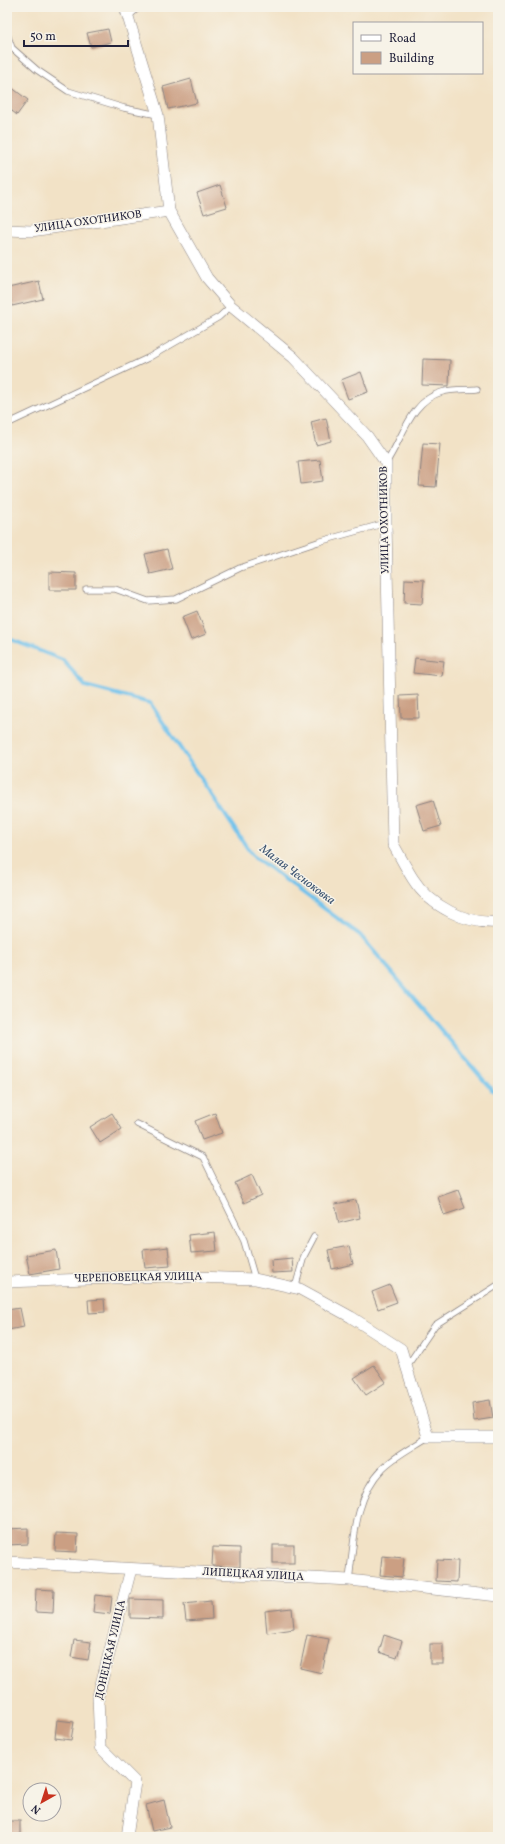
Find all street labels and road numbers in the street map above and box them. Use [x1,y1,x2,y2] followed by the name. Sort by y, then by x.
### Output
[33,207,143,237] street label: УЛИЦА ОХОТНИКОВ
[377,466,393,574] street label: УЛИЦА ОХОТНИКОВ
[74,1269,202,1287] street label: ЧЕРЕПОВЕЦКАЯ УЛИЦА
[202,1565,304,1585] street label: ЛИПЕЦКАЯ УЛИЦА
[92,1598,130,1701] street label: ДОНЕЦКАЯ УЛИЦА

